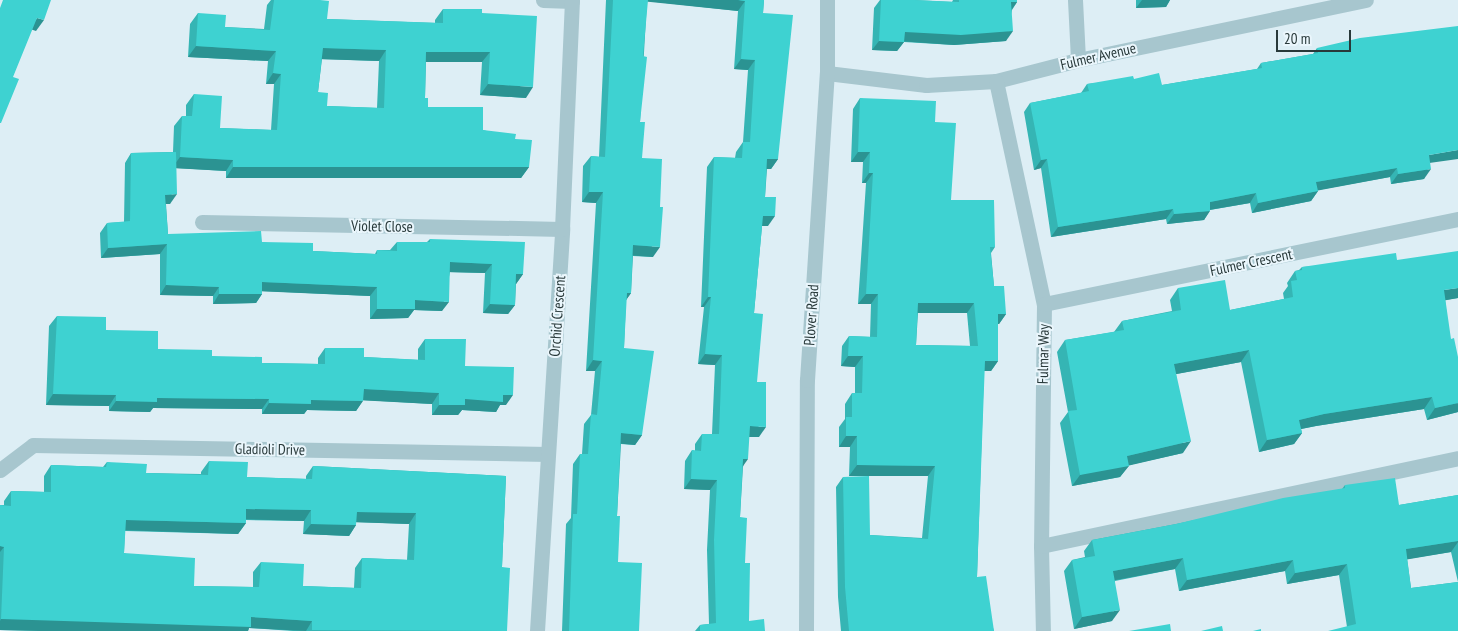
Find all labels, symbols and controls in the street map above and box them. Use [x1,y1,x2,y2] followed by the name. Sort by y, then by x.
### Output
[1278,20,1353,52] scale bar
[1284,29,1310,48] text: 20 m
[1058,39,1138,73] street label: Fulmer Avenue
[351,216,413,236] street label: Violet Close
[1208,245,1294,279] street label: Fulmer Crescent
[545,275,569,357] street label: Orchid Crescent
[800,284,822,346] street label: Plover Road
[1033,324,1053,384] street label: Fulmar Way
[235,439,305,459] street label: Gladioli Drive

